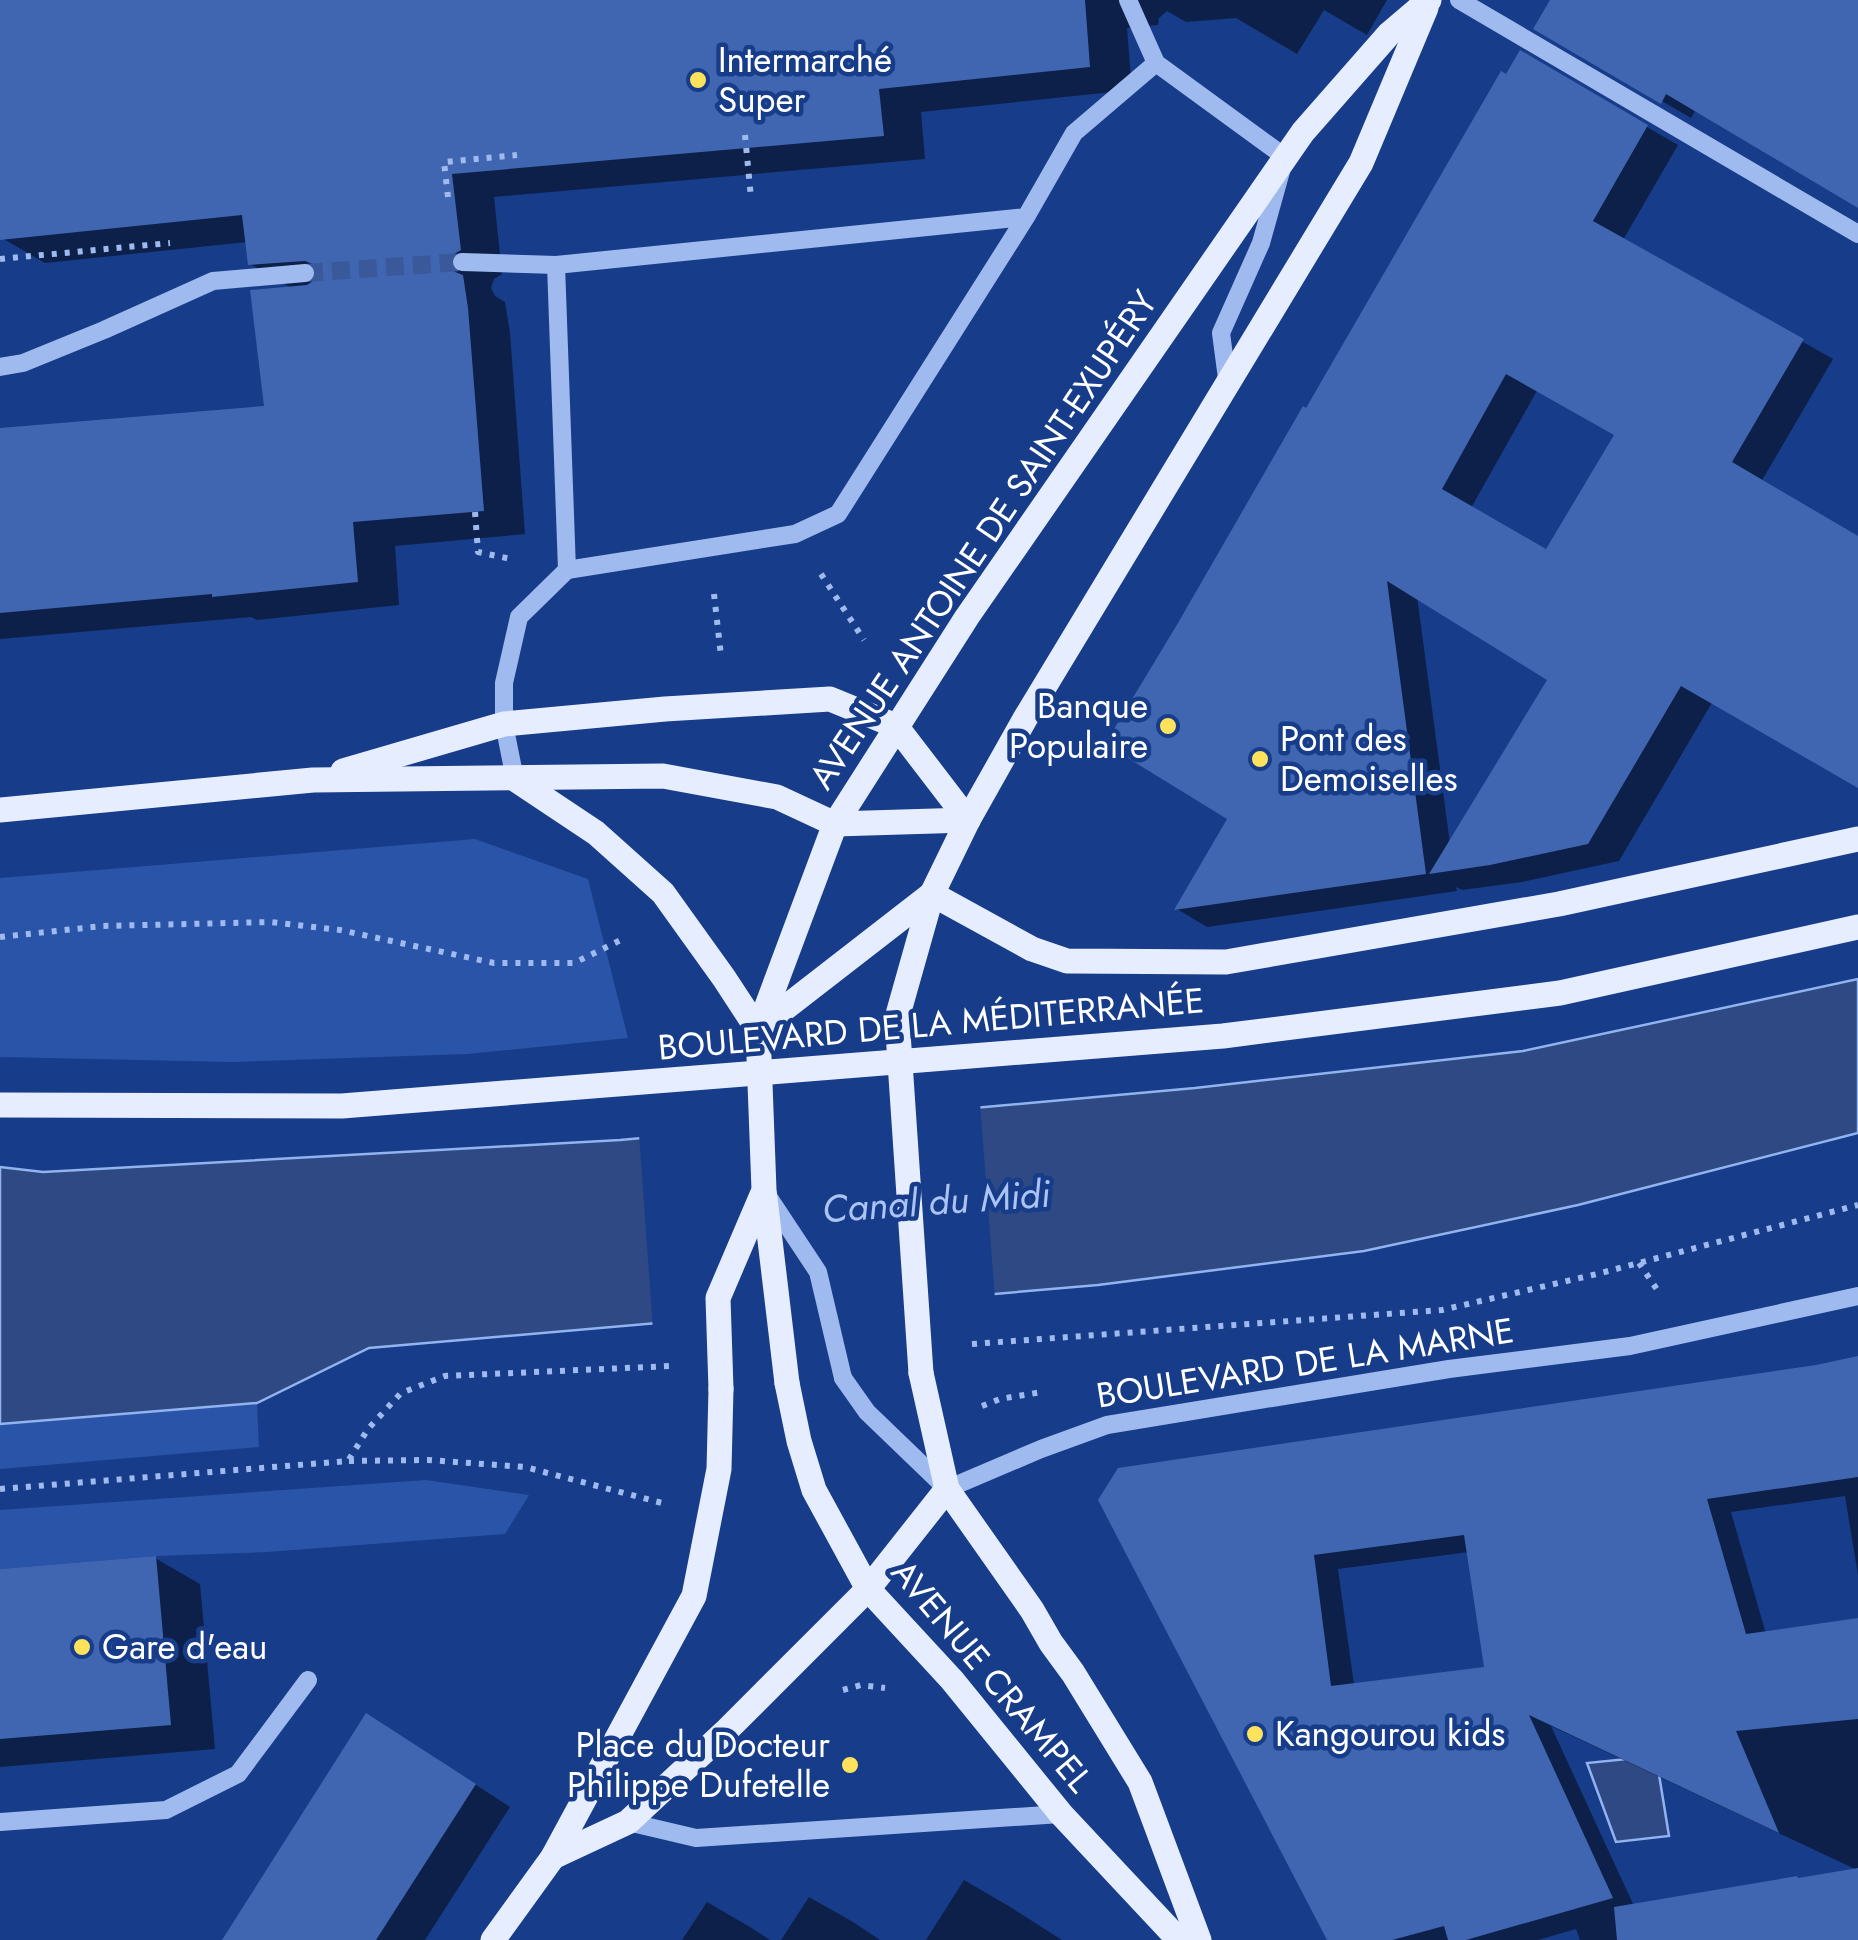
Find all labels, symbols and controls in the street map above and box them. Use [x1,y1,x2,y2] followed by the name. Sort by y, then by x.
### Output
[718,35,892,125] place label: Intermarché Super
[687,69,709,91] marker: Intermarché Super
[797,280,1169,799] street label: AVENUE ANTOINE DE SAINT-EXUPÉRY
[1009,681,1148,771] place label: Banque Populaire
[1280,714,1458,804] place label: Pont des Demoiselles
[1157,715,1179,737] marker: Banque Populaire
[1249,748,1271,770] marker: Pont des Demoiselles
[656,975,1206,1073] street label: BOULEVARD DE LA MÉDITERRANÉE
[820,1166,1053,1236] water label: Canal du Midi
[1093,1305,1517,1421] street label: BOULEVARD DE LA MARNE
[880,1549,1104,1803] street label: AVENUE CRAMPEL
[102,1622,267,1672] place label: Gare d'eau
[71,1636,93,1658] marker: Gare d'eau
[1275,1709,1505,1759] place label: Kangourou kids
[567,1720,830,1810] place label: Place du Docteur Philippe Dufetelle
[1244,1723,1266,1745] marker: Kangourou kids
[839,1754,861,1776] marker: Place du Docteur Philippe Dufetelle

